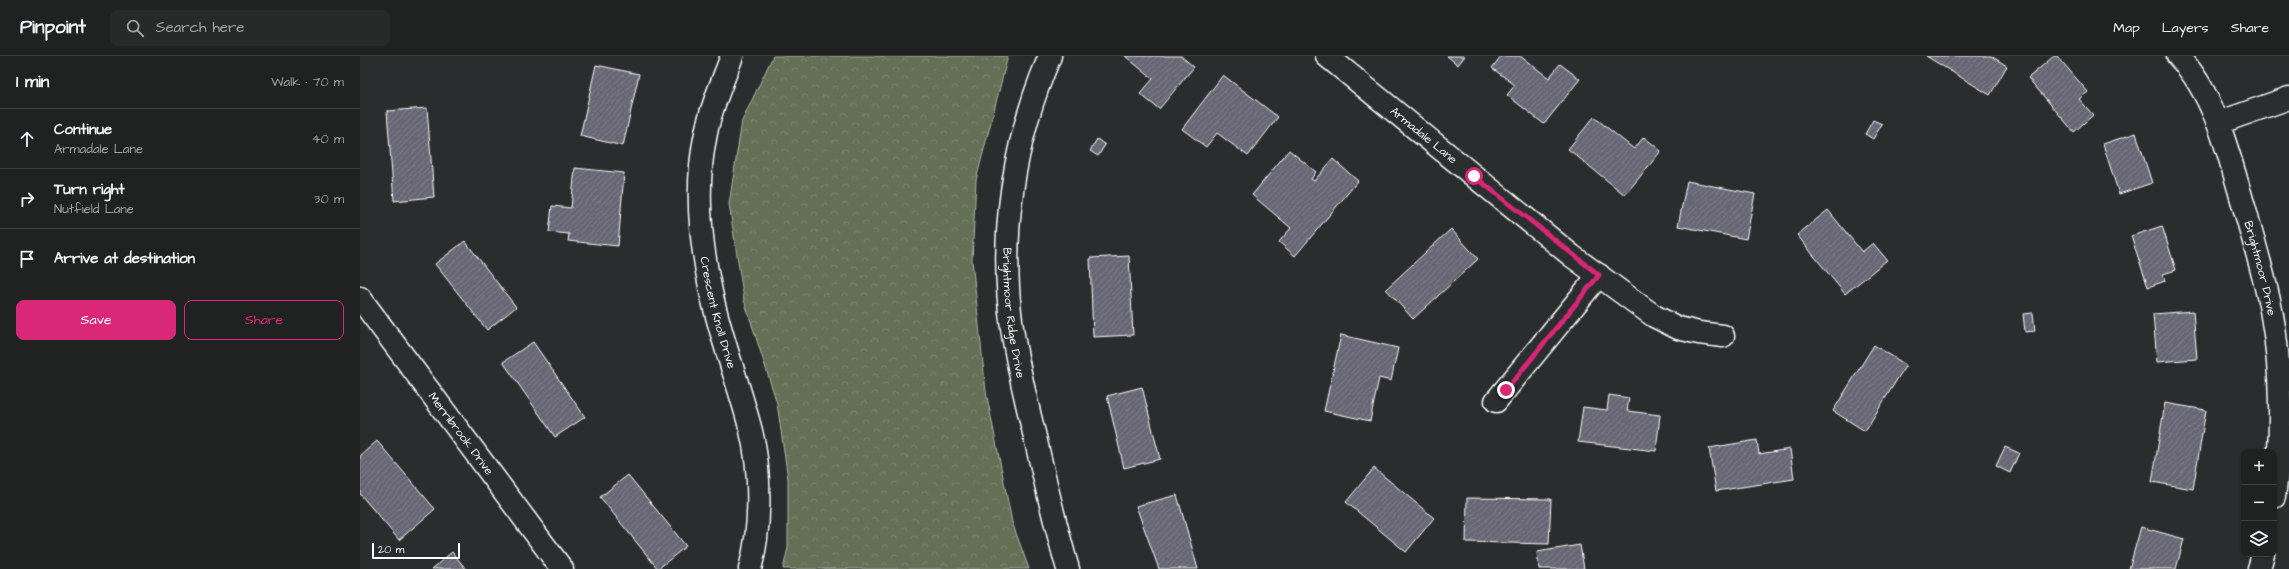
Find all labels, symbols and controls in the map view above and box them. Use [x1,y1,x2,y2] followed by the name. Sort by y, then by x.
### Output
[110,10,390,46] search box
[20,14,86,41] text: Pinpoint
[124,17,146,39] icon: search
[156,17,244,38] text: Search here
[2113,18,2140,38] text: Map
[2162,18,2209,38] text: Layers
[2231,18,2269,38] text: Share
[16,70,49,94] text: 1 min
[271,73,344,91] text: Walk · 70 m
[1387,102,1461,168] street label: Armadale Lane
[54,119,112,140] text: Continue
[16,128,38,150] icon: ahead
[312,130,344,148] text: 40 m
[54,140,143,158] text: Armadale Lane
[1465,167,1483,185] route start
[54,179,125,200] text: Turn right
[16,188,38,210] icon: right
[314,190,344,208] text: 30 m
[54,200,134,218] text: Nutfield Lane
[2240,219,2280,318] street label: Brightmoor Drive
[998,247,1029,380] street label: Brightmoor Ridge Drive
[16,248,38,270] icon: arrive
[54,248,195,269] text: Arrive at destination
[696,255,741,371] street label: Crescent Knoll Drive
[16,300,176,340] button: Save
[184,300,344,340] button: Share
[1497,381,1515,399] route end
[424,389,498,479] street label: Merribrook Drive
[2241,449,2277,557] map controls
[2241,449,2277,485] button: +
[2241,485,2277,521] button: −
[2241,521,2277,557] button: layers
[372,541,460,560] scale bar
[378,542,404,557] text: 20 m

